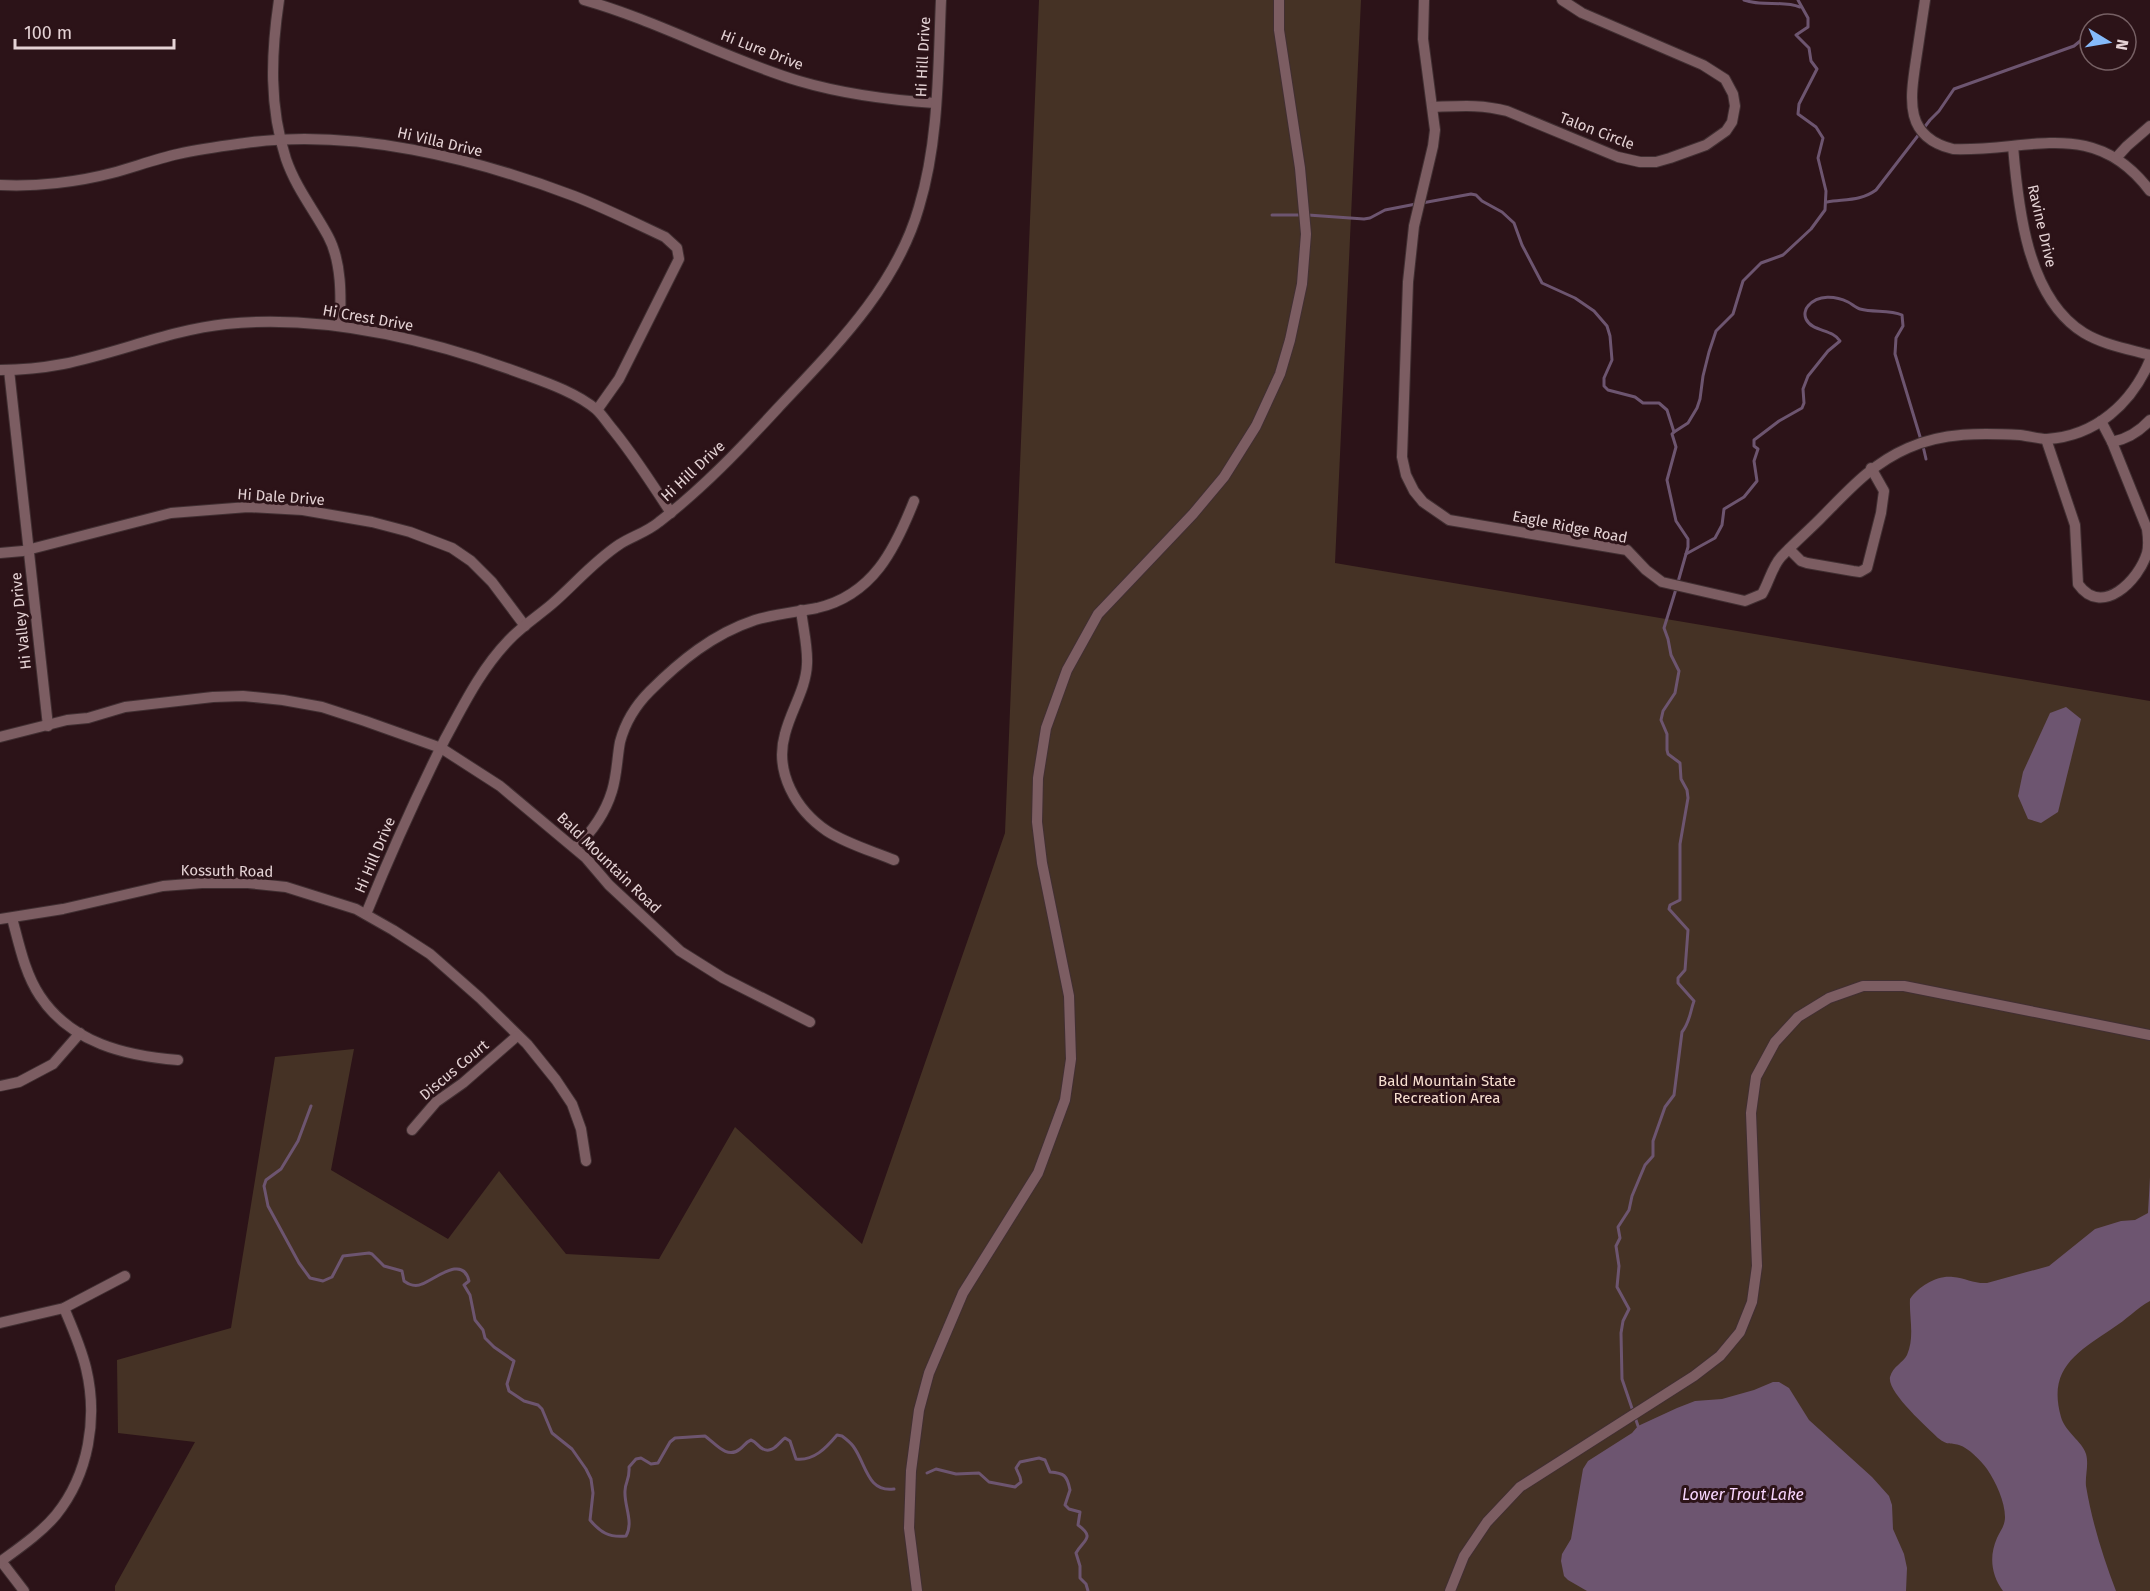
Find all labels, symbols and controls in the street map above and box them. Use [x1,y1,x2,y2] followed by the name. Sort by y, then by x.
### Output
[15,12,174,50] scale bar
[2078,12,2138,72] north arrow
[912,16,934,98] street label: Hi Hill Drive
[24,22,72,44] text: 100 m
[718,26,806,74] street label: Hi Lure Drive
[2112,38,2133,52] text: N
[1557,109,1637,153] street label: Talon Circle
[396,123,484,161] street label: Hi Villa Drive
[2024,183,2060,269] street label: Ravine Drive
[321,301,415,335] street label: Hi Crest Drive
[657,437,729,505] street label: Hi Hill Drive
[237,485,325,509] street label: Hi Dale Drive
[1511,507,1629,547] street label: Eagle Ridge Road
[7,572,35,670] street label: Hi Valley Drive
[553,809,665,917] street label: Bald Mountain Road
[351,814,399,896] street label: Hi Hill Drive
[180,861,274,881] street label: Kossuth Road
[416,1036,493,1104] street label: Discus Court
[1378,1072,1516,1107] park label: Bald Mountain State Recreation Area
[1682,1485,1804,1504] water label: Lower Trout Lake

